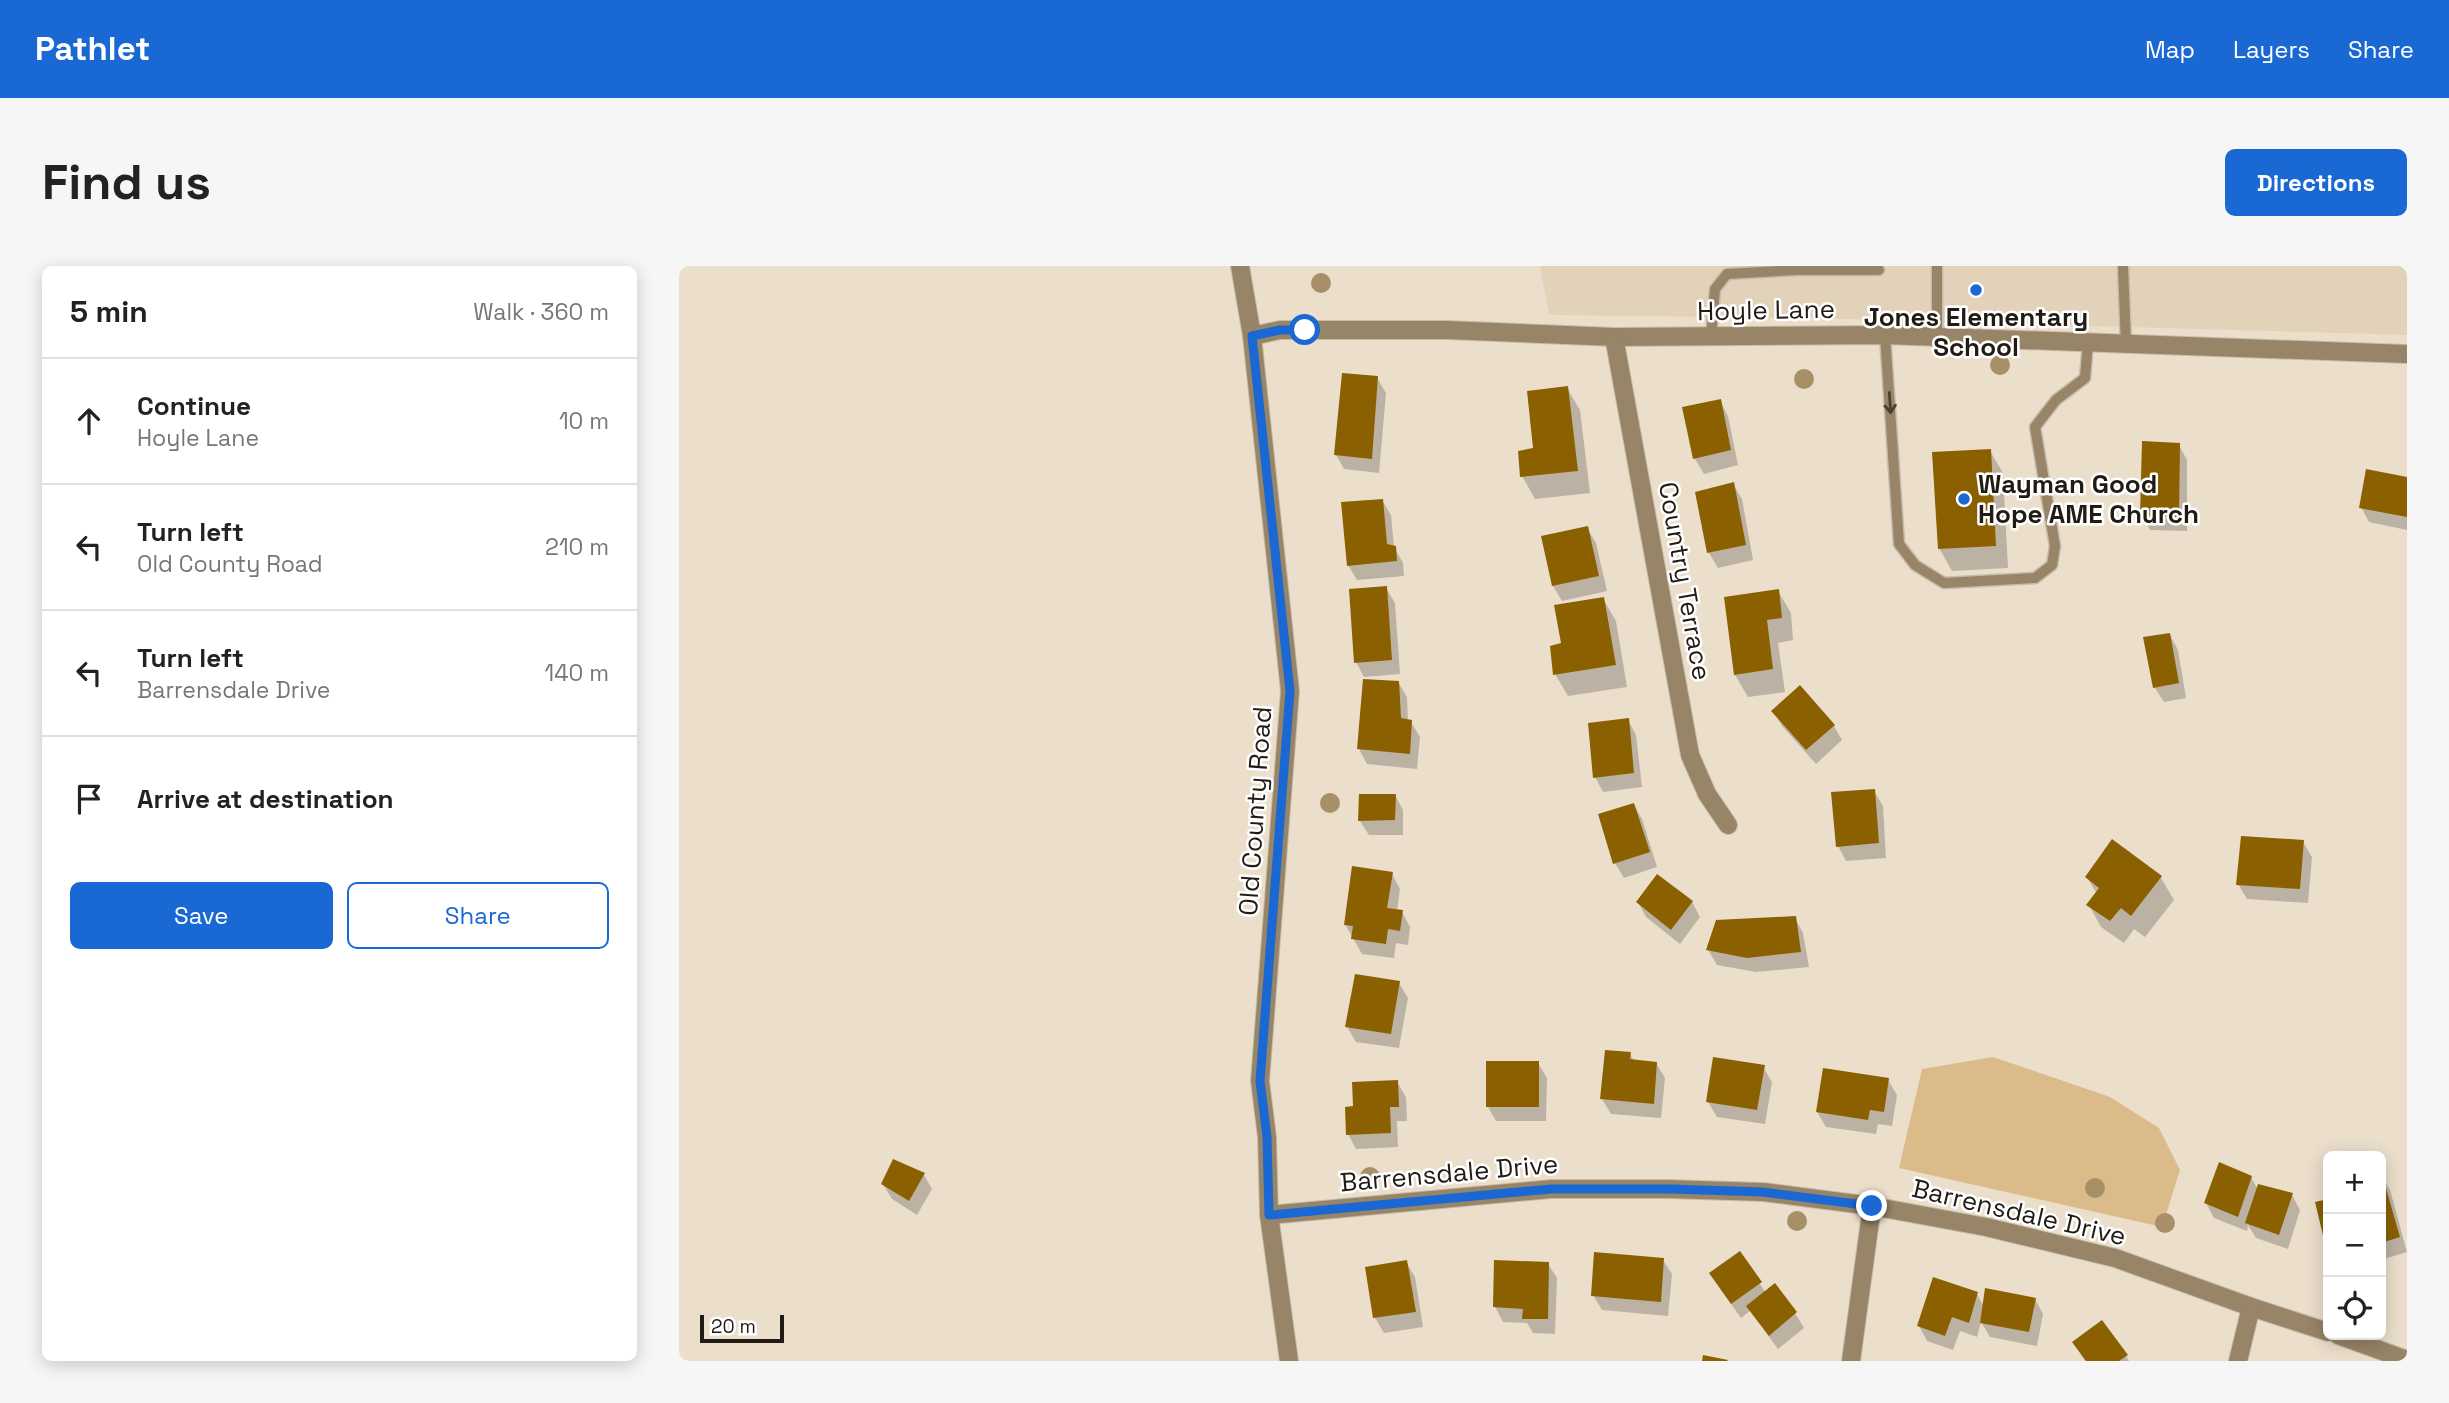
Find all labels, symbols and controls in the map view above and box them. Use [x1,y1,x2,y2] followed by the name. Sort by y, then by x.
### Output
[35,28,150,70] text: Pathlet
[2145,34,2195,65] text: Map
[2233,34,2310,65] text: Layers
[2348,34,2414,65] text: Share
[2225,149,2407,216] button: Directions
[42,151,211,213] text: Find us
[1968,282,1984,298] marker: Jones Elementary School
[70,292,148,331] text: 5 min
[1697,292,1835,328] street label: Hoyle Lane
[473,297,609,327] text: Walk · 360 m
[1864,300,2088,364] place label: Jones Elementary School
[1289,314,1320,345] route start
[137,389,251,423] text: Continue
[1883,391,1896,414] one-way arrow
[70,402,108,440] icon: ahead
[559,406,609,436] text: 10 m
[137,423,259,453] text: Hoyle Lane
[1978,467,2199,531] place label: Wayman Good Hope AME Church
[1651,479,1719,683] street label: Country Terrace
[1956,491,1972,507] marker: Wayman Good Hope AME Church
[137,515,244,549] text: Turn left
[70,528,108,566] icon: left
[545,532,609,562] text: 210 m
[137,549,323,579] text: Old County Road
[137,641,244,675] text: Turn left
[70,654,108,692] icon: left
[545,658,609,688] text: 140 m
[137,675,331,705] text: Barrensdale Drive
[1231,705,1279,917] street label: Old County Road
[70,780,108,818] icon: arrive
[137,782,394,816] text: Arrive at destination
[70,882,333,949] button: Save
[347,882,609,949] button: Share
[1339,1147,1559,1199] street label: Barrensdale Drive
[2323,1151,2386,1340] map controls
[2323,1151,2386,1214] button: +
[1909,1171,2129,1253] street label: Barrensdale Drive
[1856,1190,1887,1221] route end
[2323,1214,2386,1277] button: −
[2323,1277,2386,1340] button: locate
[700,1312,784,1344] scale bar
[711,1314,756,1339] text: 20 m

